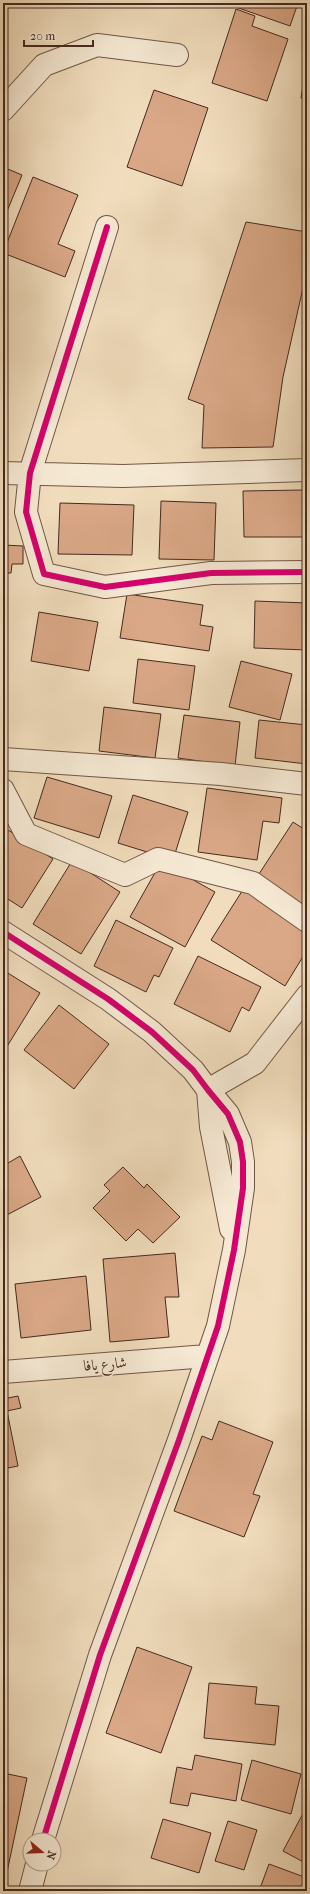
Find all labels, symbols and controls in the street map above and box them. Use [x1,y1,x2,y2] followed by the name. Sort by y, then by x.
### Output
[24,22,93,48] scale bar
[30,29,55,43] text: 20 m
[83,1353,128,1379] street label: شارع يافا
[22,1832,62,1872] north arrow
[43,1849,58,1862] text: N

